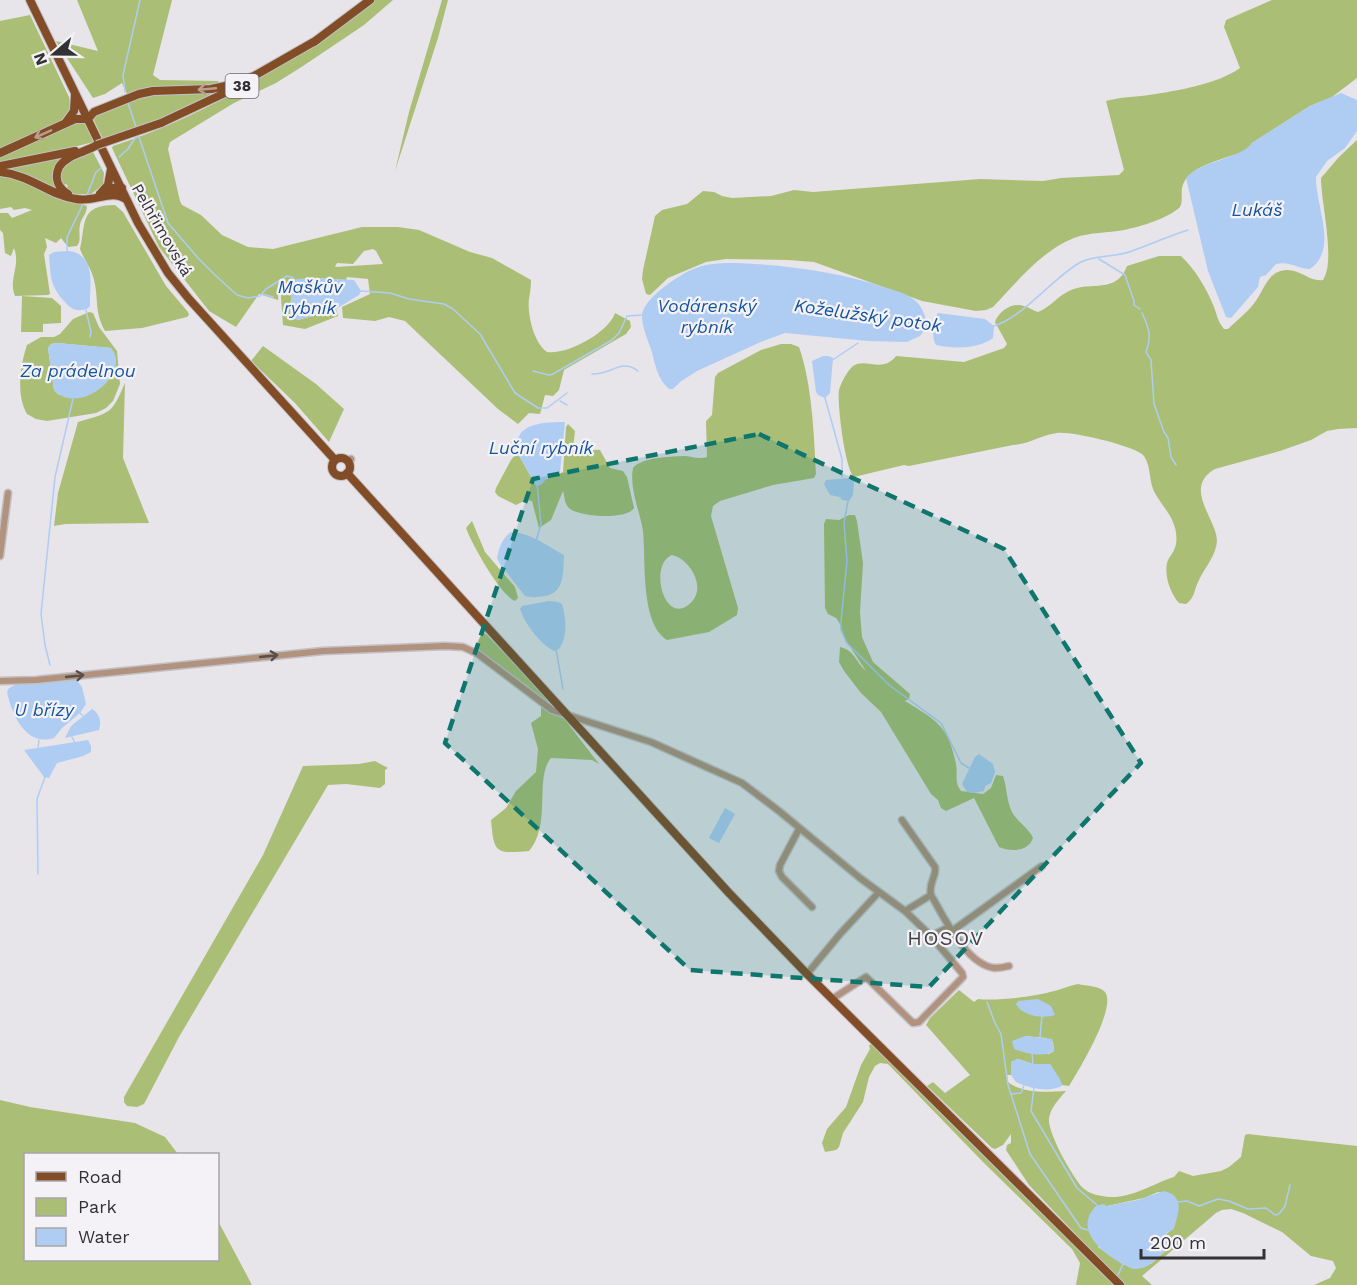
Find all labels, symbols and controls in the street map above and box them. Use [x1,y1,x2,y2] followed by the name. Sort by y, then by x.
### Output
[24,24,84,84] north arrow
[29,50,51,68] text: N
[226,74,258,98] road number: 38
[198,84,218,95] one-way arrow
[35,128,53,140] one-way arrow
[128,180,196,280] street label: Pelhřimovská
[1232,199,1283,220] water label: Lukáš
[278,276,343,318] water label: Maškův rybník
[793,294,944,336] water label: Koželužský potok
[657,295,759,337] water label: Vodárenský rybník
[19,360,136,381] water label: Za prádelnou
[489,437,595,458] water label: Luční rybník
[258,650,278,661] one-way arrow
[64,670,84,681] one-way arrow
[14,699,76,720] water label: U břízy
[907,926,985,950] district label: HOSOV
[24,1153,219,1261] legend
[78,1166,122,1187] text: Road
[78,1196,117,1217] text: Park
[1141,1222,1264,1260] scale bar
[78,1226,130,1247] text: Water
[1150,1232,1206,1253] text: 200 m

